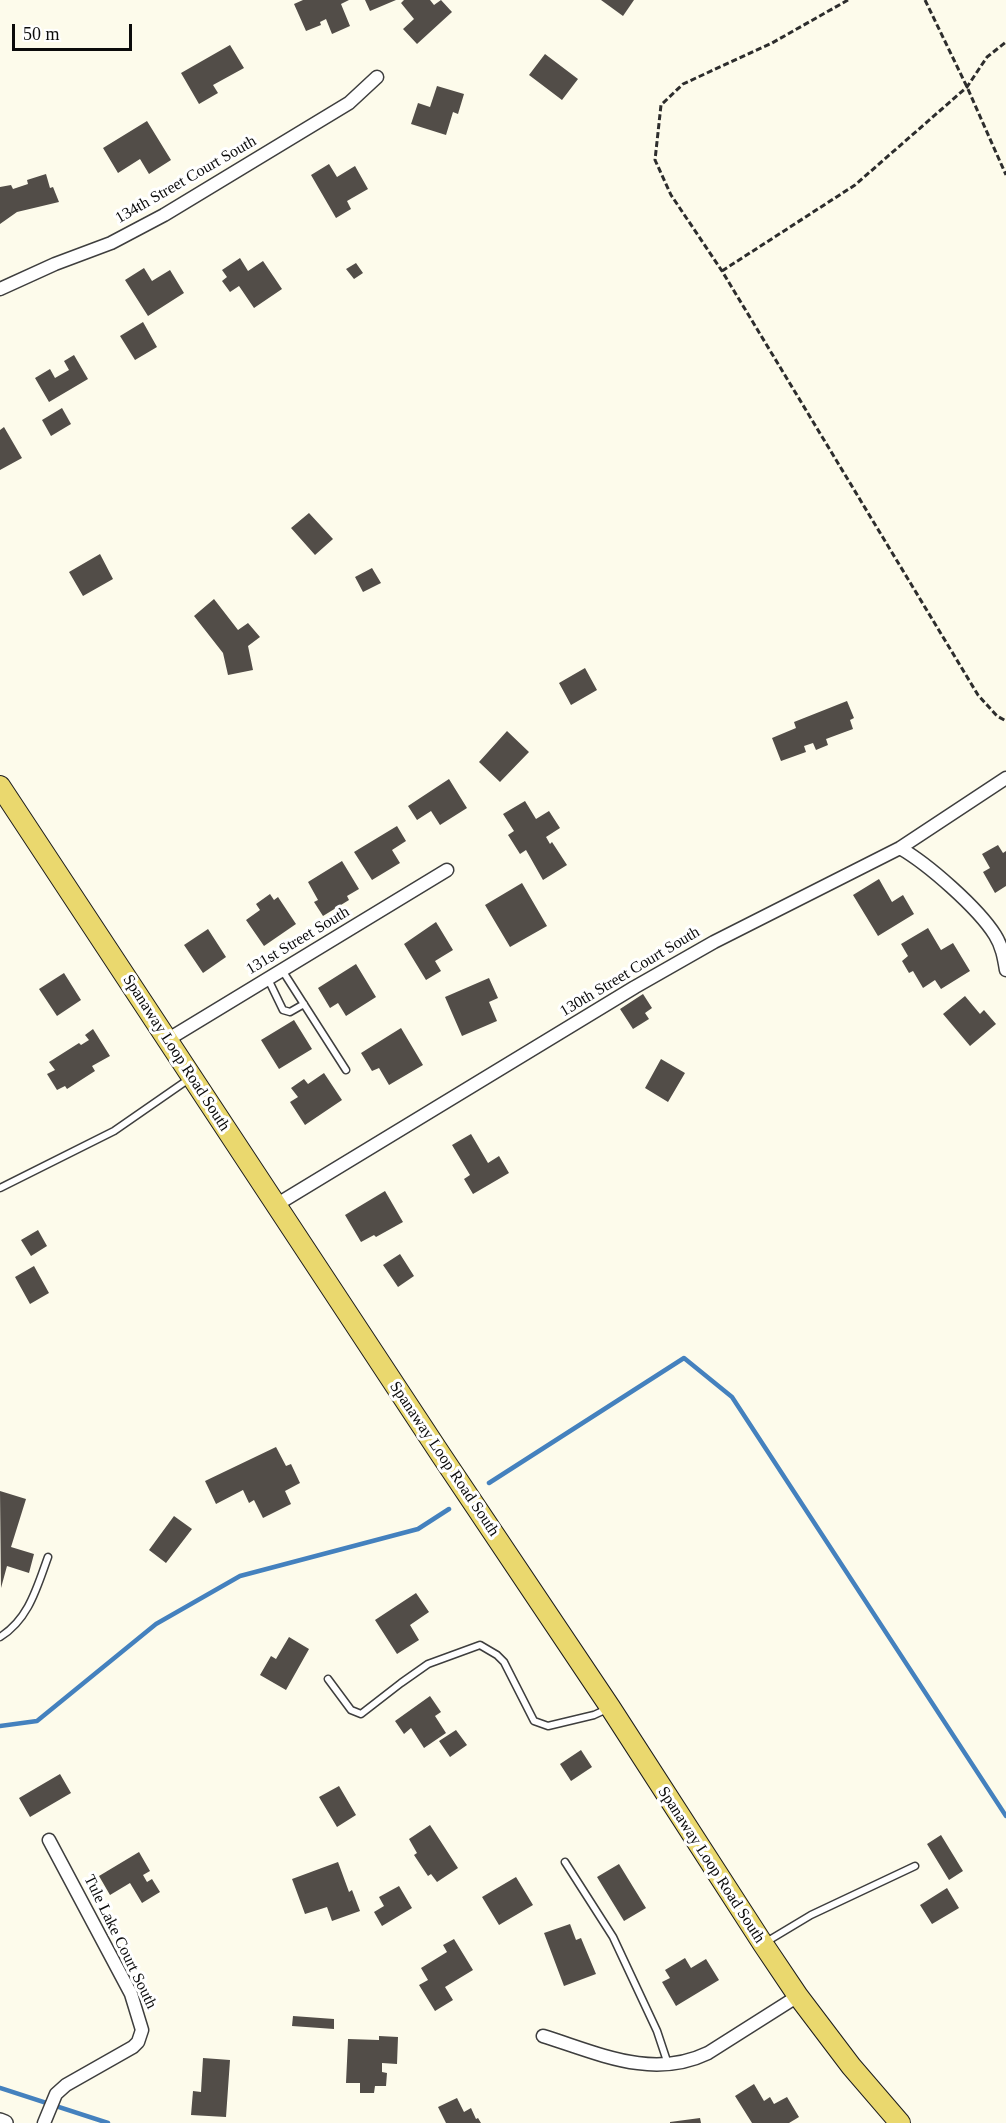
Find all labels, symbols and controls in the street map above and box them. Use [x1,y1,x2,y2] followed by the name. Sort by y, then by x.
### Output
[15,12,135,50] scale bar
[23,24,60,44] text: 50 m
[112,132,260,228] street label: 134th Street Court South
[243,903,353,979] street label: 131st Street South
[557,923,703,1021] street label: 130th Street Court South
[118,971,234,1135] street label: Spanaway Loop Road South
[385,1378,503,1540] street label: Spanaway Loop Road South
[653,1783,769,1947] street label: Spanaway Loop Road South
[79,1872,161,2012] street label: Tule Lake Court South

